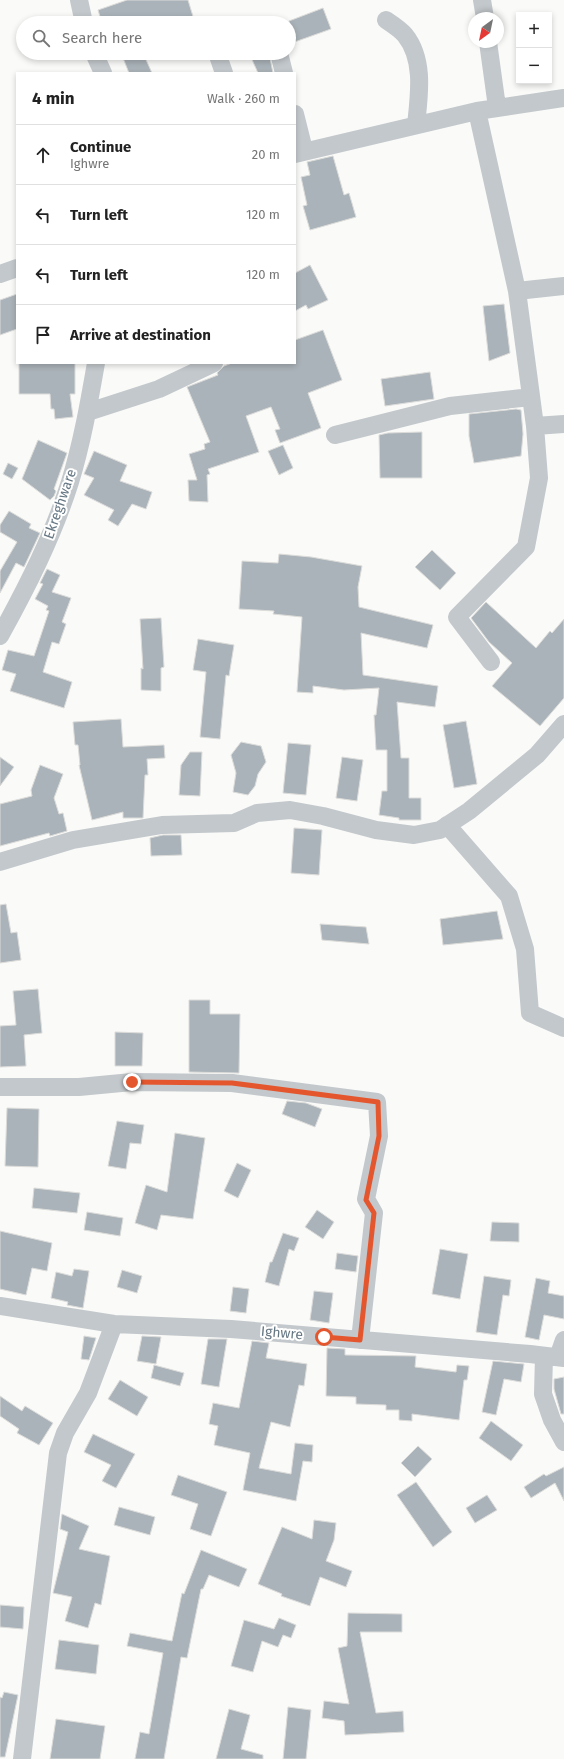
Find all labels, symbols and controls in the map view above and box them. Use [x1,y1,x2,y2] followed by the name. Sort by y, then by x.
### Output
[468,12,504,48] north arrow
[516,12,552,84] map controls
[516,12,552,48] button: +
[16,16,296,60] search box
[30,27,52,49] icon: search
[62,29,142,47] text: Search here
[516,48,552,84] button: −
[32,88,75,109] text: 4 min
[207,91,280,106] text: Walk · 260 m
[70,138,131,156] text: Continue
[32,144,54,166] icon: ahead
[252,147,280,162] text: 20 m
[70,156,109,171] text: Ighwre
[32,204,54,226] icon: left
[70,206,128,224] text: Turn left
[246,207,280,222] text: 120 m
[32,264,54,286] icon: left
[70,266,128,284] text: Turn left
[246,267,280,282] text: 120 m
[32,324,54,346] icon: arrive
[70,326,211,344] text: Arrive at destination
[40,467,80,541] street label: Ekreghware
[123,1073,141,1091] route end
[260,1323,304,1343] street label: Ighwre
[315,1328,333,1346] route start

